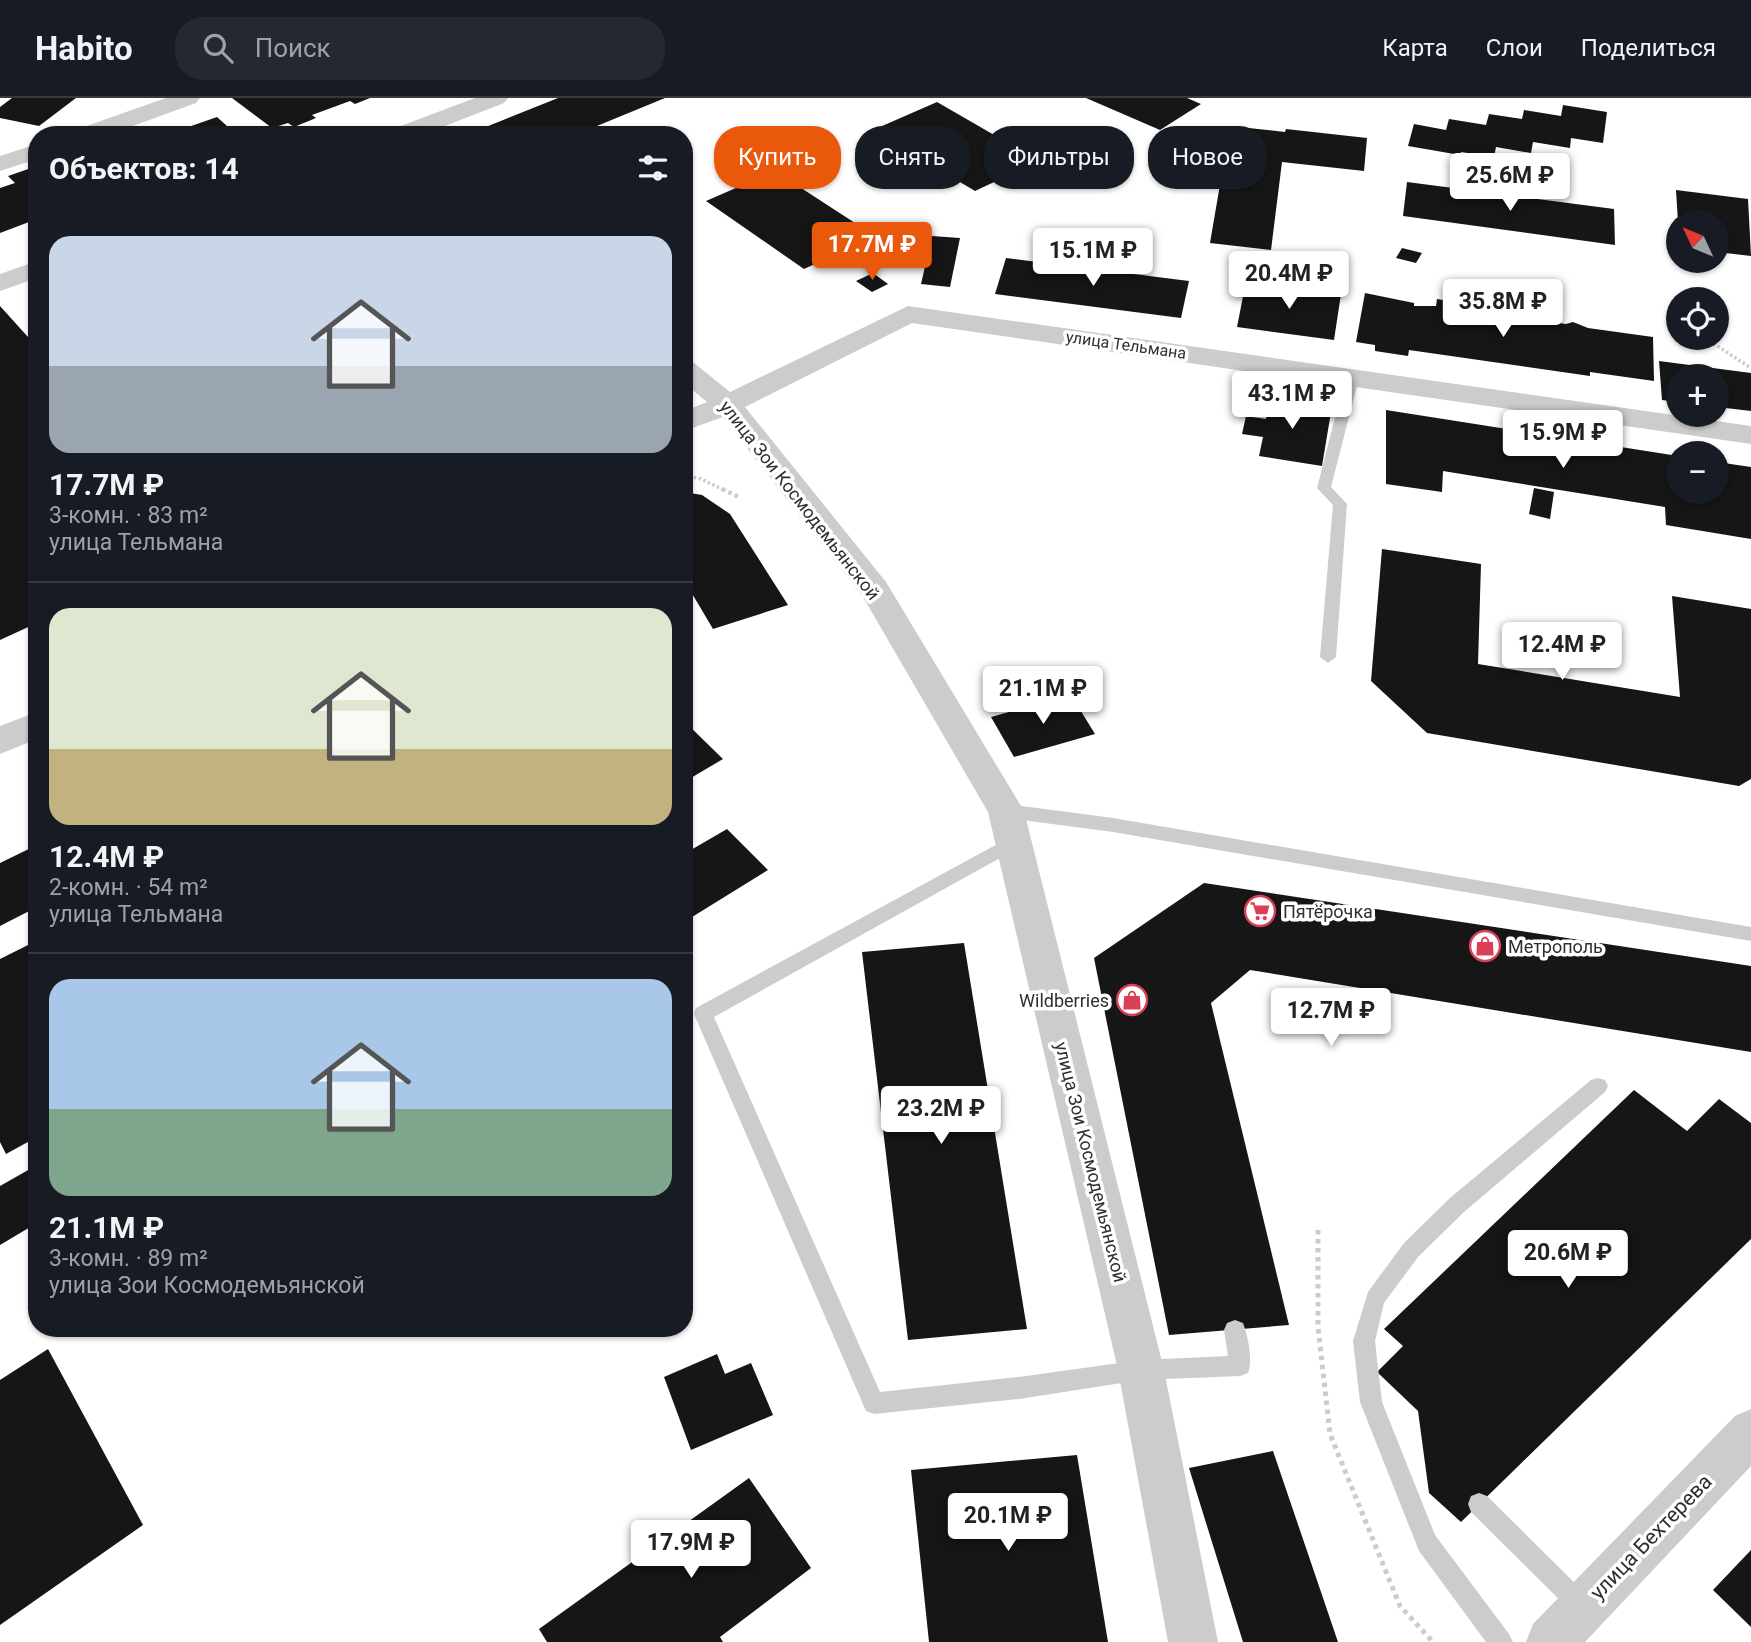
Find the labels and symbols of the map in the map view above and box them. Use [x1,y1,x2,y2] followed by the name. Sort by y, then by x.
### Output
[1445,153,1575,213] pin: 25.6M ₽
[1666,210,1729,273] north arrow
[807,222,937,282] pin: 17.7M ₽
[1028,228,1158,288] pin: 15.1M ₽
[1224,252,1354,311] pin: 20.4M ₽
[1438,280,1568,339] pin: 35.8M ₽
[1065,327,1187,363] street label: улица Тельмана
[1227,372,1357,431] pin: 43.1M ₽
[716,396,884,604] street label: улица Зои Космодемьянской
[1498,410,1628,470] pin: 15.9M ₽
[1497,622,1627,682] pin: 12.4M ₽
[978,666,1108,726] pin: 21.1M ₽
[1243,894,1277,928] supermarket icon: Пятёрочка
[1283,901,1373,922] place label: Пятёрочка
[1468,929,1502,963] shop icon: Метрополь
[1508,936,1603,957] place label: Метрополь
[1115,983,1149,1017] shop icon: Wildberries
[1266,988,1396,1048] pin: 12.7M ₽
[1019,990,1109,1011] place label: Wildberries
[1051,1040,1131,1284] street label: улица Зои Космодемьянской
[876,1086,1006,1146] pin: 23.2M ₽
[1503,1230,1633,1290] pin: 20.6M ₽
[1585,1470,1717,1604] street label: улица Бехтерева
[943,1494,1073,1553] pin: 20.1M ₽
[626,1520,756,1580] pin: 17.9M ₽

